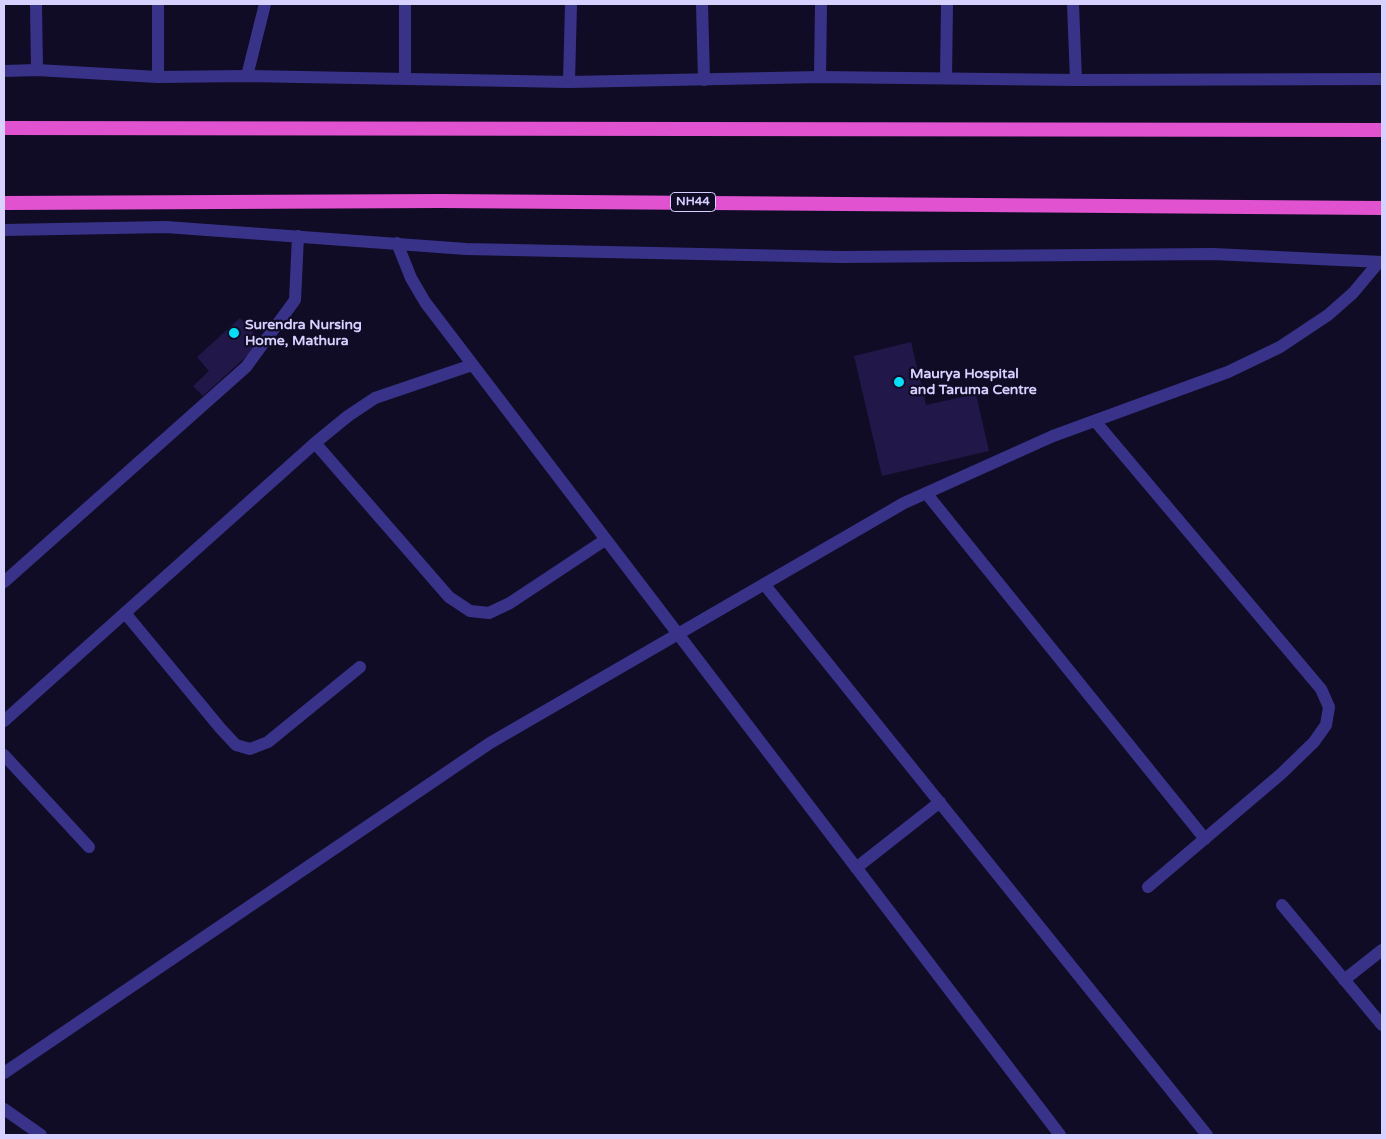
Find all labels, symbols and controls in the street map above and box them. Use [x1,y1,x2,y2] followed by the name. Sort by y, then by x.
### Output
[670,192,716,212] road number: NH44
[245,317,362,350] place label: Surendra Nursing Home, Mathura
[227,326,241,340] marker: Surendra Nursing Home, Mathura
[910,366,1037,398] place label: Maurya Hospital and Taruma Centre
[892,375,906,389] marker: Maurya Hospital and Taruma Centre

